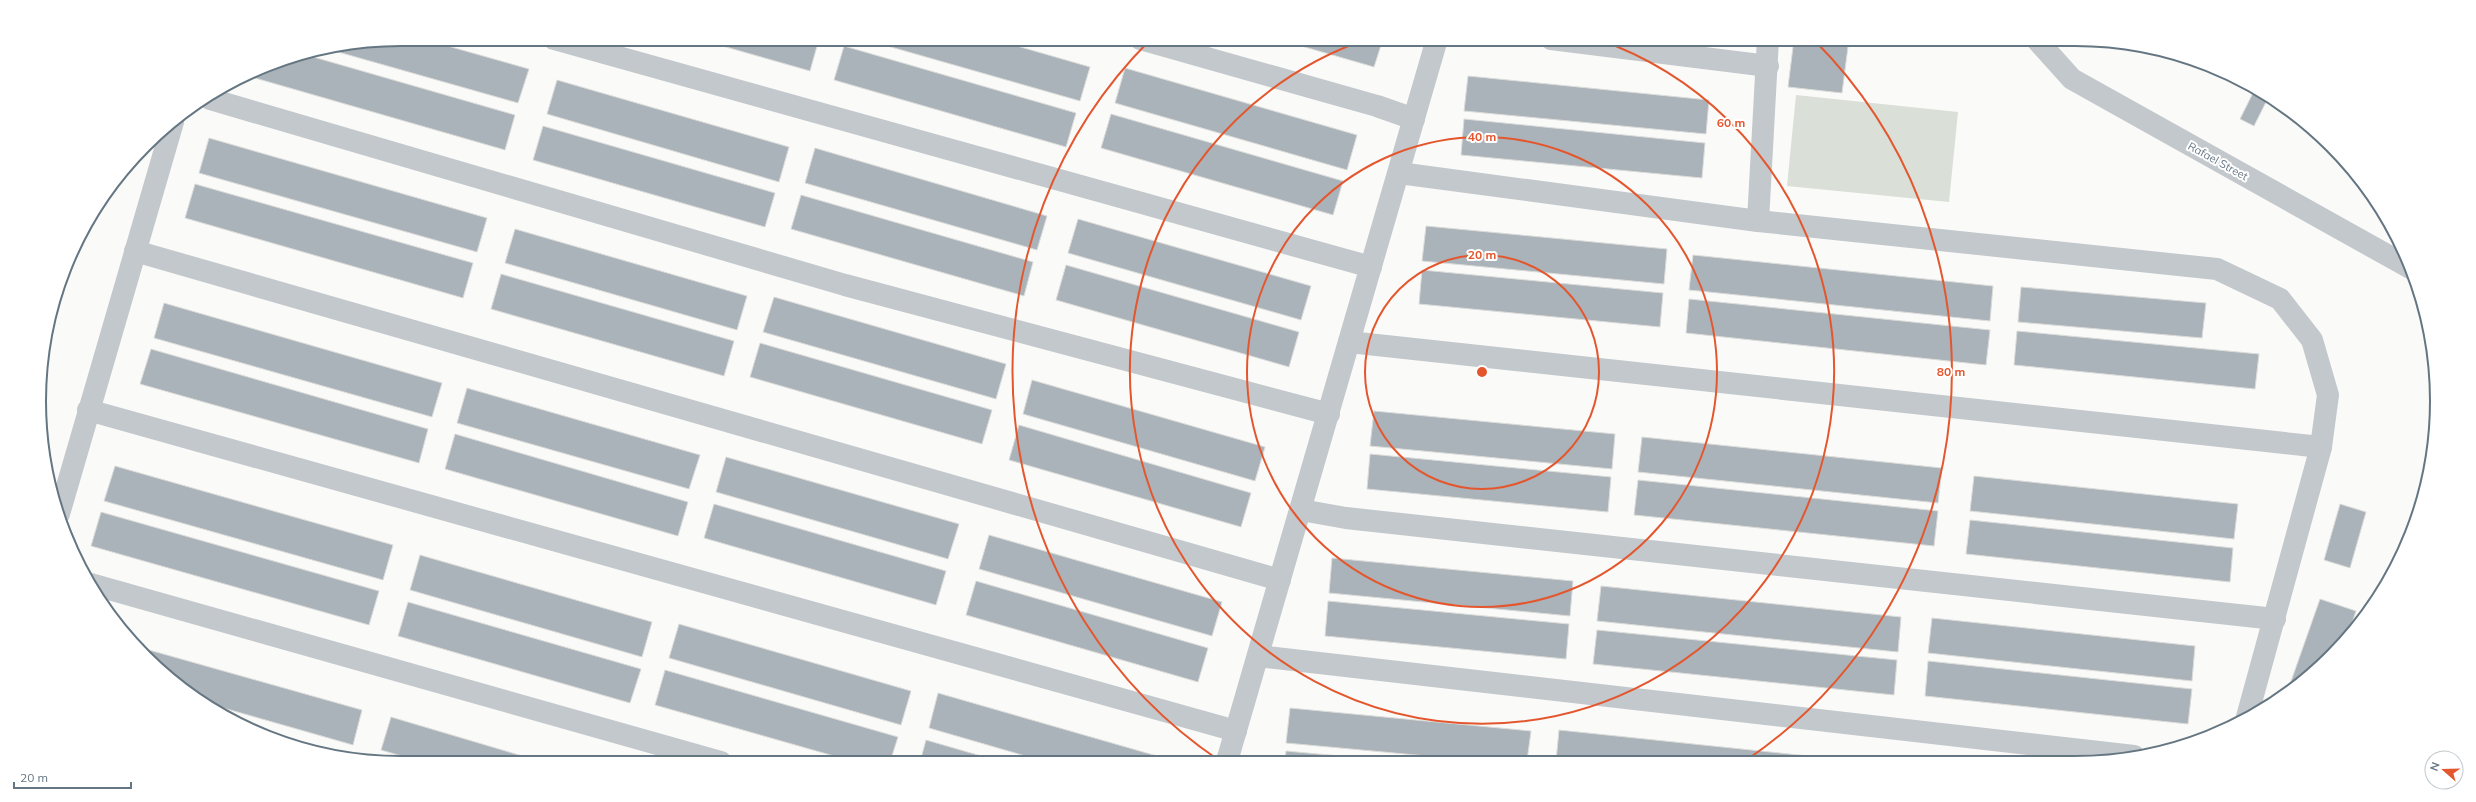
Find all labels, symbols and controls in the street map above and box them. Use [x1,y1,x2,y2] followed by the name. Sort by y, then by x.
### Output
[1717,115,1745,130] text: 60 m
[1468,129,1496,144] text: 40 m
[2186,139,2251,183] street label: Rafael Street
[1468,247,1496,262] text: 20 m
[1937,364,1965,379] text: 80 m
[1475,365,1489,379] centre of rings
[2424,750,2464,790] north arrow
[2427,760,2443,773] text: N
[14,764,131,790] scale bar
[20,770,48,785] text: 20 m

